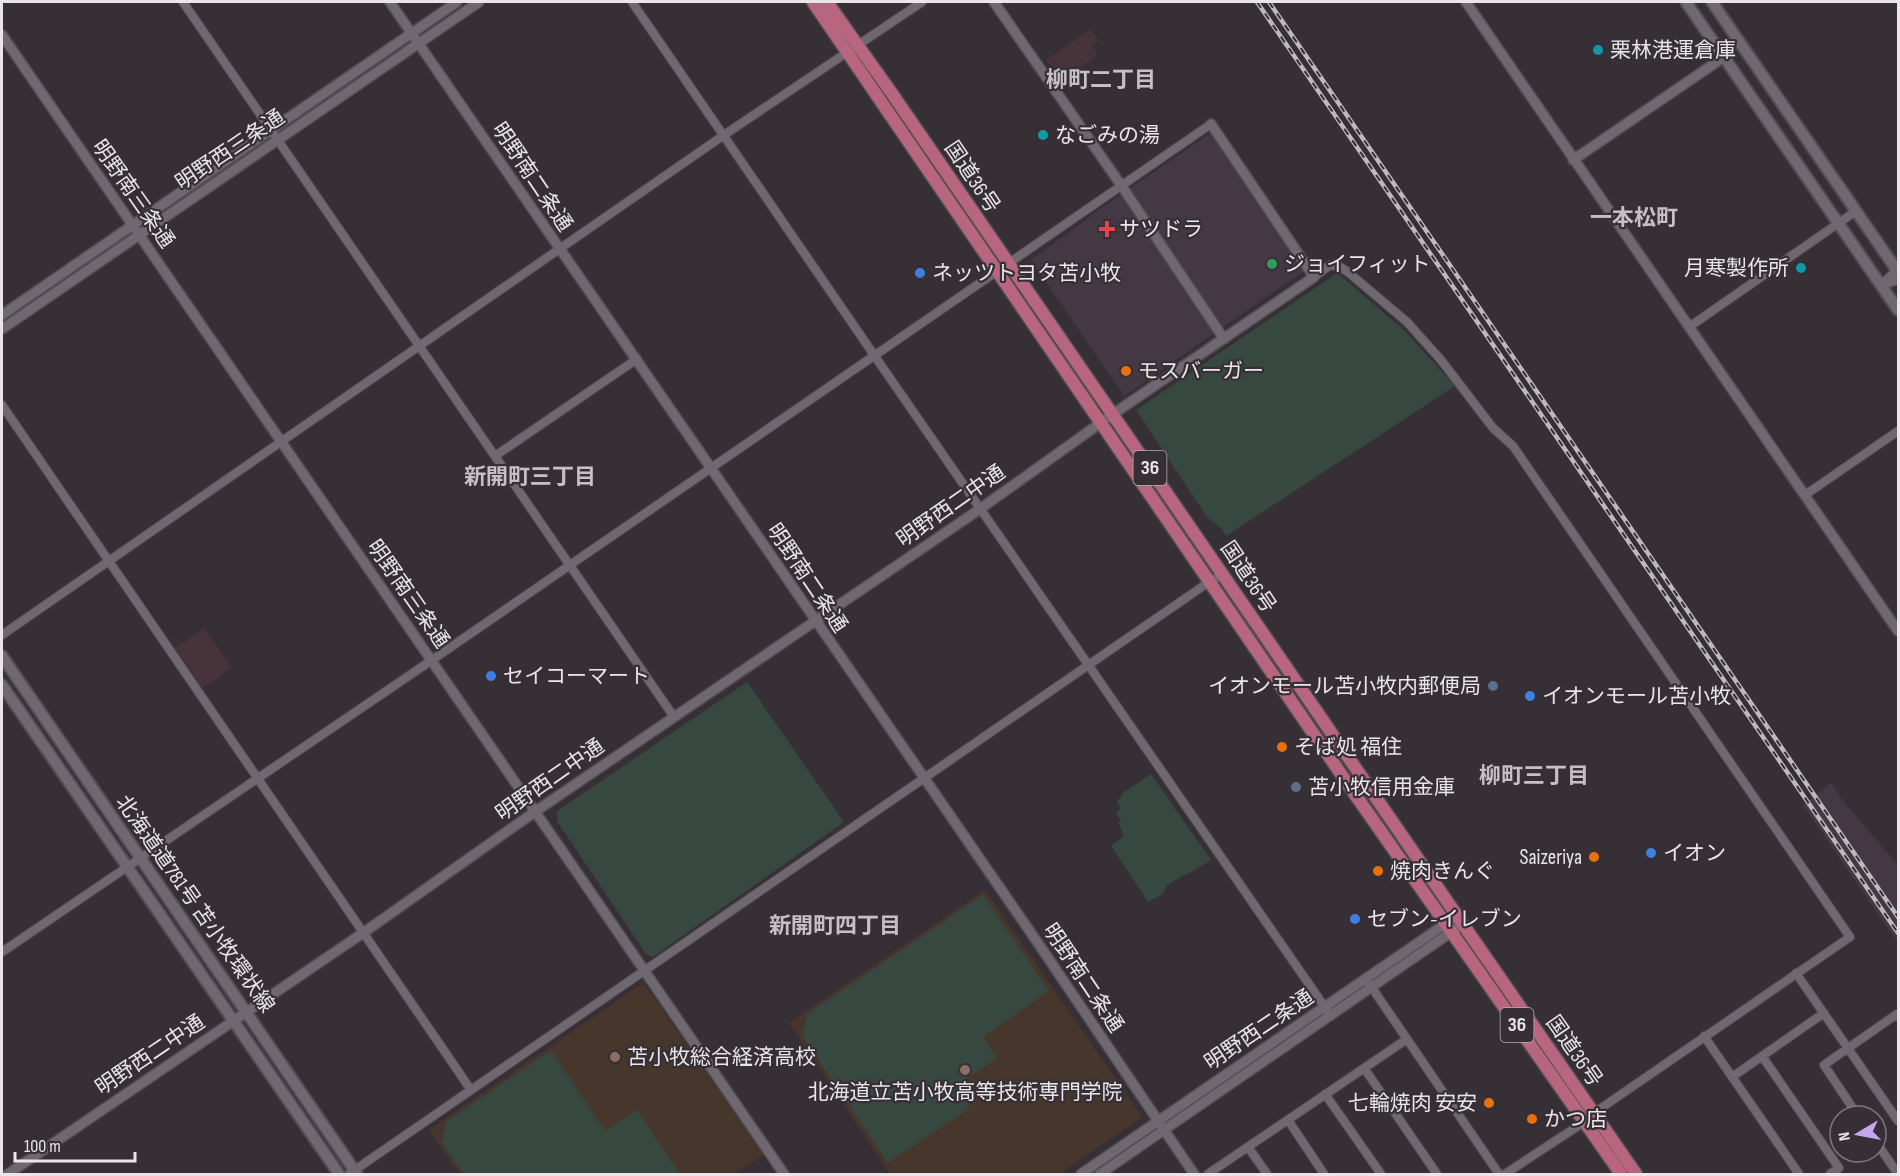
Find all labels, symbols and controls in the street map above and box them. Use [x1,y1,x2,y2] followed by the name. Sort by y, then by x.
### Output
[1610,38,1736,63] place label: 栗林港運倉庫
[1591,43,1605,57] marker: 栗林港運倉庫
[1046,67,1156,94] district label: 柳町二丁目
[171,104,289,196] street label: 明野西三条通
[486,118,578,236] street label: 明野南二条通
[1055,123,1160,148] place label: なごみの湯
[1036,128,1050,142] marker: なごみの湯
[87,135,179,253] street label: 明野南三条通
[939,136,1005,218] street label: 国道36号
[1590,205,1678,232] district label: 一本松町
[1119,217,1203,242] place label: サツドラ
[1100,222,1114,236] marker: サツドラ
[1284,252,1431,277] place label: ジョイフィット
[1684,256,1789,281] place label: 月寒製作所
[1265,257,1279,271] marker: ジョイフィット
[932,261,1121,286] place label: ネッツトヨタ苫小牧
[1794,261,1808,275] marker: 月寒製作所
[913,266,927,280] marker: ネッツトヨタ苫小牧
[1138,359,1264,384] place label: モスバーガー
[1119,364,1133,378] marker: モスバーガー
[1134,451,1166,485] road number: 36
[892,460,1010,552] street label: 明野西二中通
[464,464,596,491] district label: 新開町三丁目
[761,519,853,637] street label: 明野南二条通
[362,535,454,653] street label: 明野南三条通
[1215,536,1281,618] street label: 国道36号
[503,664,650,689] place label: セイコーマート
[484,669,498,683] marker: セイコーマート
[1208,674,1481,699] place label: イオンモール苫小牧内郵便局
[1486,679,1500,693] marker: イオンモール苫小牧内郵便局
[1542,684,1731,709] place label: イオンモール苫小牧
[1523,689,1537,703] marker: イオンモール苫小牧
[491,734,609,826] street label: 明野西二中通
[1294,735,1402,760] place label: そば処 福住
[1275,740,1289,754] marker: そば処 福住
[1479,763,1589,790] district label: 柳町三丁目
[1308,775,1455,800] place label: 苫小牧信用金庫
[1289,780,1303,794] marker: 苫小牧信用金庫
[110,791,280,1017] street label: 北海道道781号 苫小牧環状線
[1663,841,1726,866] place label: イオン
[1520,845,1582,870] place label: Saizeriya
[1644,846,1658,860] marker: イオン
[1587,850,1601,864] marker: Saizeriya
[1390,859,1495,884] place label: 焼肉きんぐ
[1371,864,1385,878] marker: 焼肉きんぐ
[1367,907,1522,932] place label: セブン-イレブン
[1348,912,1362,926] marker: セブン-イレブン
[769,913,901,940] district label: 新開町四丁目
[1037,919,1129,1037] street label: 明野南二条通
[1200,984,1318,1076] street label: 明野西二条通
[1500,1008,1534,1042] road number: 36
[91,1009,209,1101] street label: 明野西二中通
[1541,1011,1607,1091] street label: 国道36号
[627,1045,816,1070] place label: 苫小牧総合経済高校
[608,1050,622,1064] marker: 苫小牧総合経済高校
[958,1063,972,1077] marker: 北海道立苫小牧高等技術専門学院
[808,1080,1123,1105] place label: 北海道立苫小牧高等技術専門学院
[1348,1091,1477,1116] place label: 七輪焼肉 安安
[1482,1096,1496,1110] marker: 七輪焼肉 安安
[1828,1104,1888,1164] north arrow
[1544,1107,1607,1132] place label: かつ店
[1525,1112,1539,1126] marker: かつ店
[15,1125,135,1163] scale bar
[1835,1130,1855,1142] text: N
[24,1136,61,1157] text: 100 m

